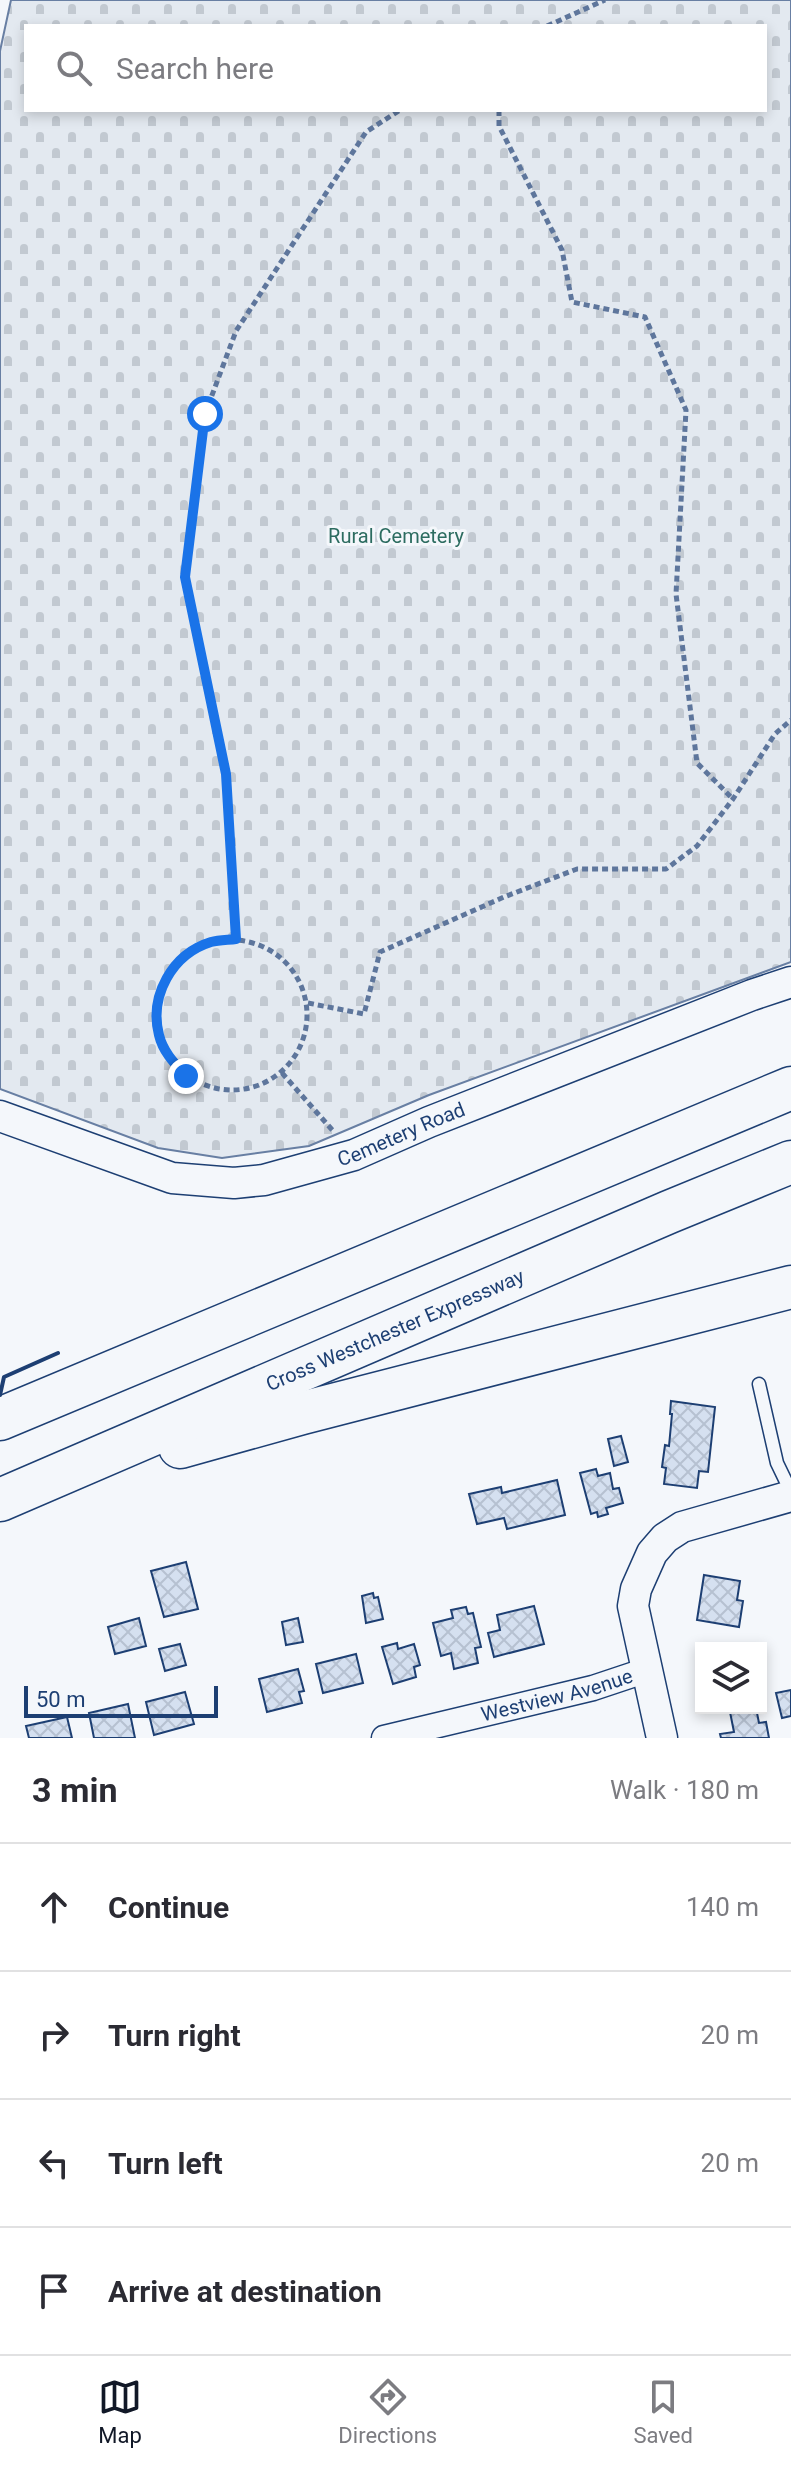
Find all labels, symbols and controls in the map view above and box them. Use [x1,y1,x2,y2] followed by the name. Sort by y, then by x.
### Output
[24,24,767,112] search box
[52,46,96,90] icon: search
[116,51,274,86] text: Search here
[187,396,223,432] route start
[328,524,464,548] park label: Rural Cemetery
[168,1058,204,1094] route end
[335,1097,468,1171] street label: Cemetery Road
[262,1264,528,1396] street label: Cross Westchester Expressway
[695,1642,767,1714] map controls
[695,1642,767,1714] button: layers
[479,1664,636,1726] street label: Westview Avenue
[24,1682,218,1718] scale bar
[36,1687,85,1712] text: 50 m
[32,1770,117,1810] text: 3 min
[610,1775,759,1805] text: Walk · 180 m
[32,1885,76,1929] icon: ahead
[108,1890,229,1925] text: Continue
[686,1892,759,1922] text: 140 m
[32,2013,76,2057] icon: right
[108,2018,241,2053] text: Turn right
[701,2020,759,2050] text: 20 m
[32,2141,76,2185] icon: left
[108,2146,223,2181] text: Turn left
[701,2148,759,2178] text: 20 m
[32,2269,76,2313] icon: arrive
[108,2274,382,2309] text: Arrive at destination
[98,2375,142,2448] tab: Map
[338,2375,437,2448] tab: Directions
[633,2375,693,2448] tab: Saved

